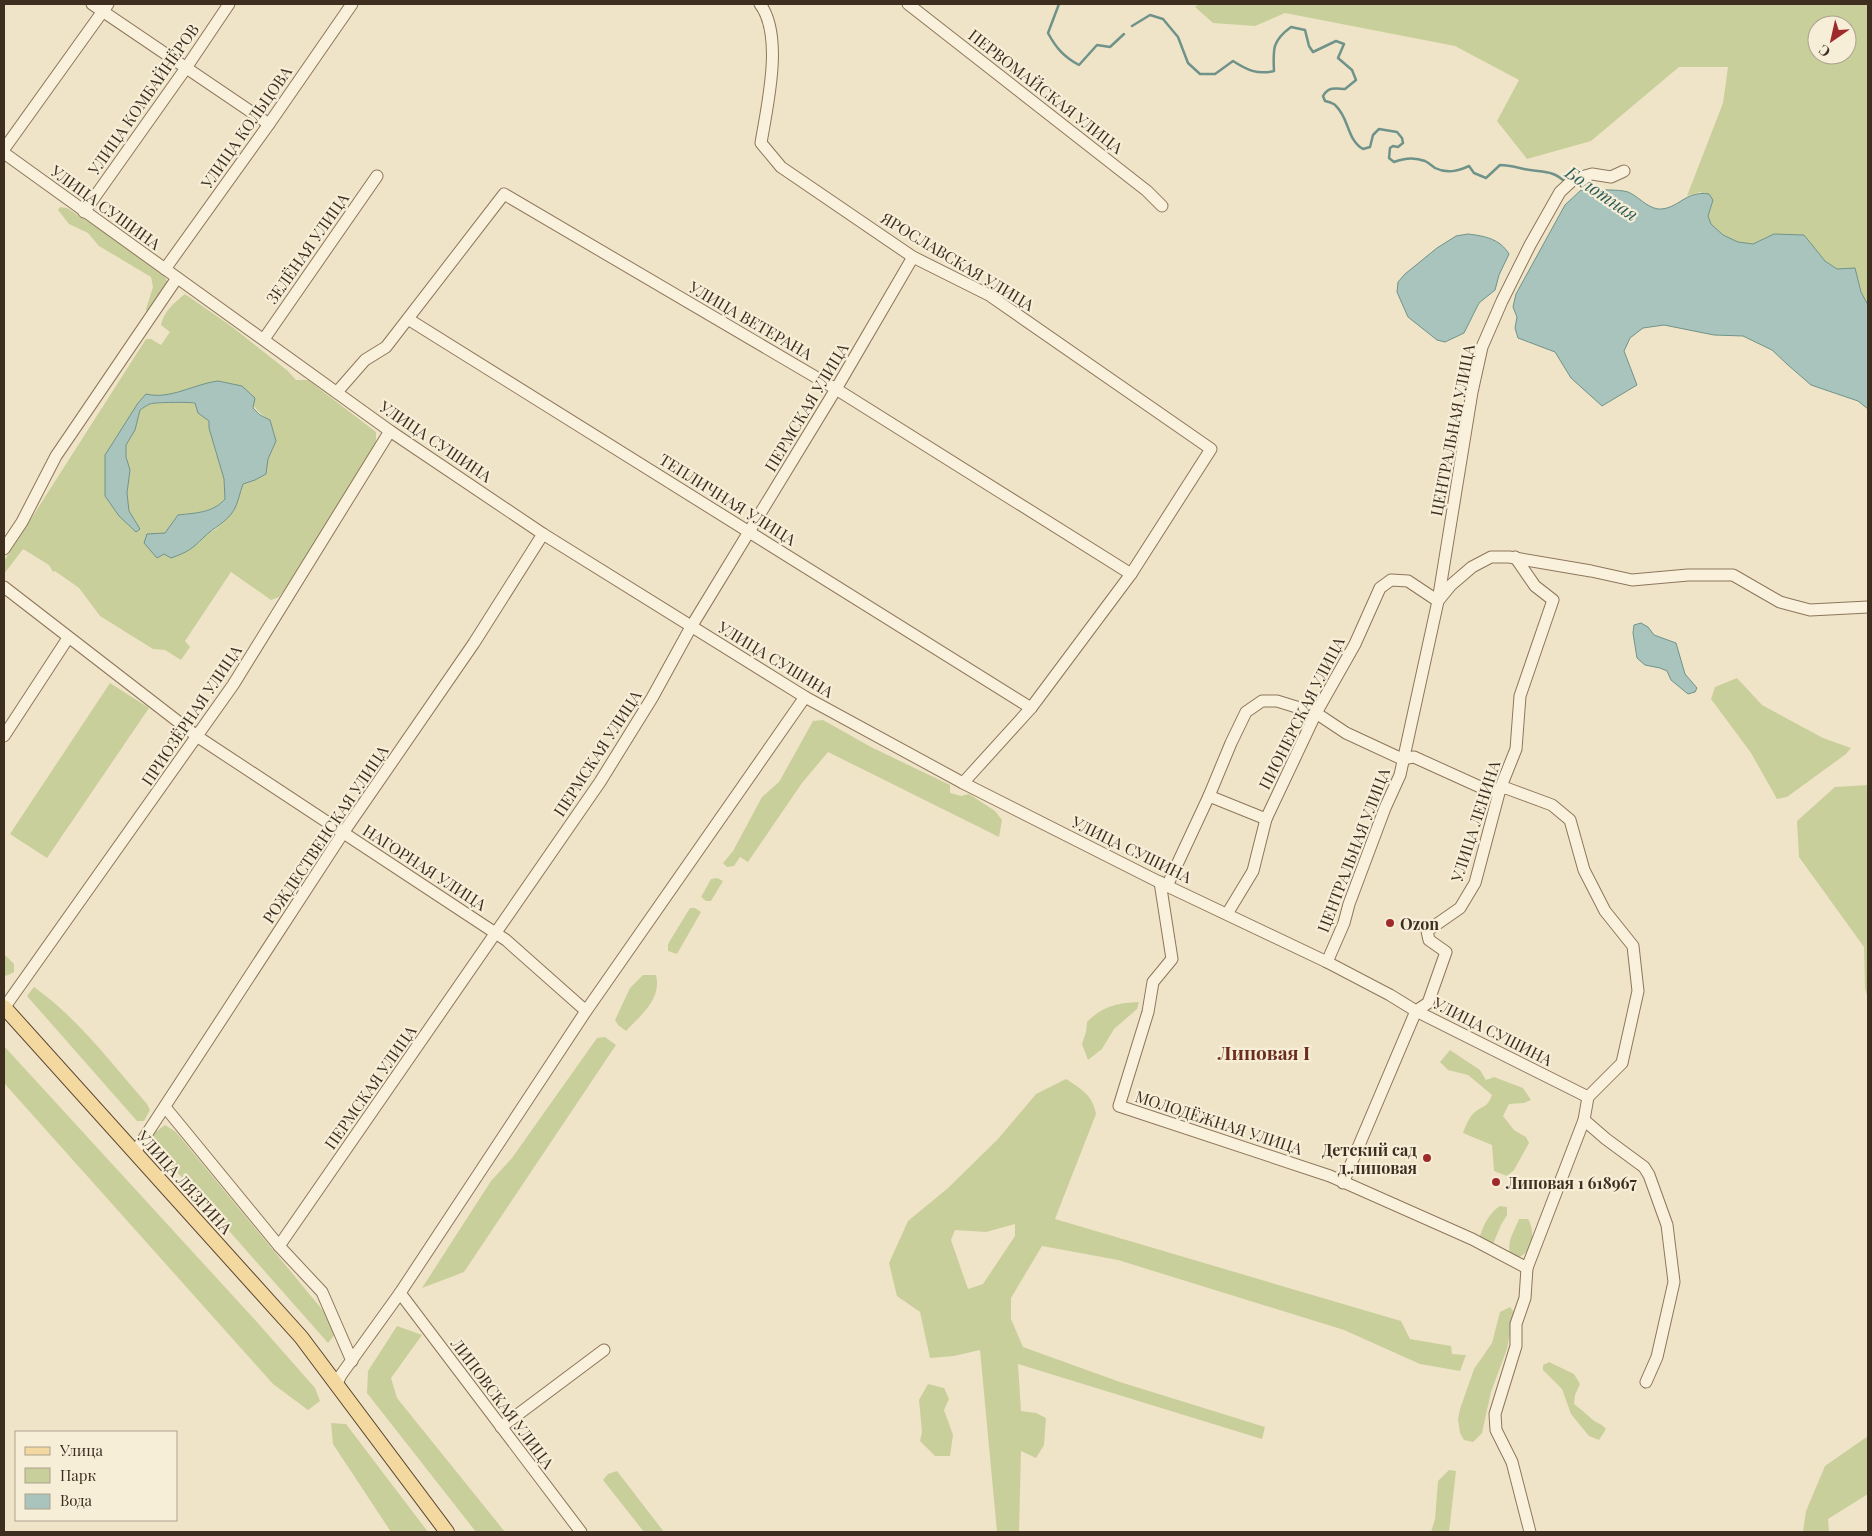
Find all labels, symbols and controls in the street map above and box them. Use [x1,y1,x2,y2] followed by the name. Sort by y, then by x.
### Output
[1807,15,1857,65] north arrow
[82,19,203,180] street label: УЛИЦА КОМБАЙНЁРОВ
[964,24,1128,159] street label: ПЕРВОМАЙСКАЯ УЛИЦА
[1815,40,1834,62] text: С
[195,61,297,193] street label: УЛИЦА КОЛЬЦОВА
[46,159,166,255] street label: УЛИЦА СУШИНА
[1560,159,1643,226] water label: Болотная
[261,188,354,308] street label: ЗЕЛЁНАЯ УЛИЦА
[877,206,1039,316] street label: ЯРОСЛАВСКАЯ УЛИЦА
[685,276,817,364] street label: УЛИЦА ВЕТЕРАНА
[759,338,853,475] street label: ПЕРМСКАЯ УЛИЦА
[1425,341,1479,518] street label: ЦЕНТРАЛЬНАЯ УЛИЦА
[375,395,497,487] street label: УЛИЦА СУШИНА
[656,448,801,550] street label: ТЕПЛИЧНАЯ УЛИЦА
[714,616,838,702] street label: УЛИЦА СУШИНА
[1253,632,1349,793] street label: ПИОНЕРСКАЯ УЛИЦА
[136,640,246,789] street label: ПРИОЗЁРНАЯ УЛИЦА
[548,685,646,820] street label: ПЕРМСКАЯ УЛИЦА
[258,740,393,927] street label: РОЖДЕСТВЕНСКАЯ УЛИЦА
[1445,757,1505,885] street label: УЛИЦА ЛЕНИНА
[1312,764,1394,935] street label: ЦЕНТРАЛЬНАЯ УЛИЦА
[1068,810,1196,888] street label: УЛИЦА СУШИНА
[359,819,492,915] street label: НАГОРНАЯ УЛИЦА
[1400,913,1439,934] place label: Ozon
[1384,917,1396,929] marker: Ozon
[1429,991,1557,1071] street label: УЛИЦА СУШИНА
[319,1020,421,1153] street label: ПЕРМСКАЯ УЛИЦА
[1217,1039,1310,1065] district label: Липовая I
[1133,1085,1306,1159] street label: МОЛОДЁЖНАЯ УЛИЦА
[132,1125,238,1239] street label: УЛИЦА ЛЯЗГИНА
[1322,1139,1417,1178] place label: Детский сад д.липовая
[1421,1152,1433,1164] marker: Детский сад д.липовая
[1505,1172,1637,1193] place label: Липовая 1 618967
[1490,1176,1502,1188] marker: Липовая 1 618967
[446,1333,560,1473] street label: ЛИПОВСКАЯ УЛИЦА
[15,1431,178,1521] legend
[59,1440,103,1460] text: Улица
[60,1465,96,1485] text: Парк
[60,1490,93,1510] text: Вода

